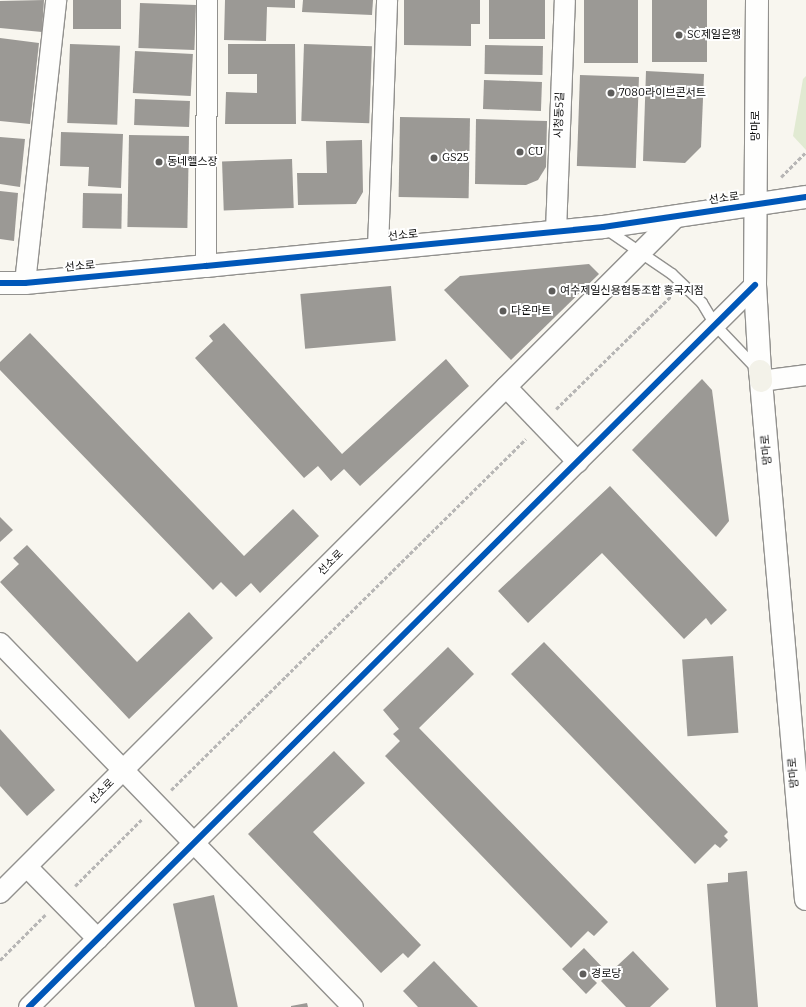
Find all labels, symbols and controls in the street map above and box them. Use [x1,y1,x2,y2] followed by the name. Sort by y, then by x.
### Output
[687,28,741,42] place label: SC제일은행
[674,30,684,40] marker: SC제일은행
[619,86,706,100] place label: 7080라이브콘서트
[606,88,616,98] marker: 7080라이브콘서트
[553,92,567,138] street label: 시청동5길
[749,111,763,141] street label: 망마로
[528,145,543,159] place label: CU
[515,147,525,157] marker: CU
[442,151,469,165] place label: GS25
[429,153,439,163] marker: GS25
[167,155,218,169] place label: 동네헬스장
[154,157,164,167] marker: 동네헬스장
[708,190,740,208] street label: 선소로
[387,228,419,244] street label: 선소로
[64,259,96,275] street label: 선소로
[560,284,704,298] place label: 여수제일신용협동조합 흥국지점
[547,286,557,296] marker: 여수제일신용협동조합 흥국지점
[511,304,551,318] place label: 다온마트
[498,306,508,316] marker: 다온마트
[759,434,775,466] street label: 망마로
[316,548,346,578] street label: 선소로
[786,757,802,789] street label: 망마로
[87,777,117,807] street label: 선소로
[591,967,621,981] place label: 경로당
[578,969,588,979] marker: 경로당

